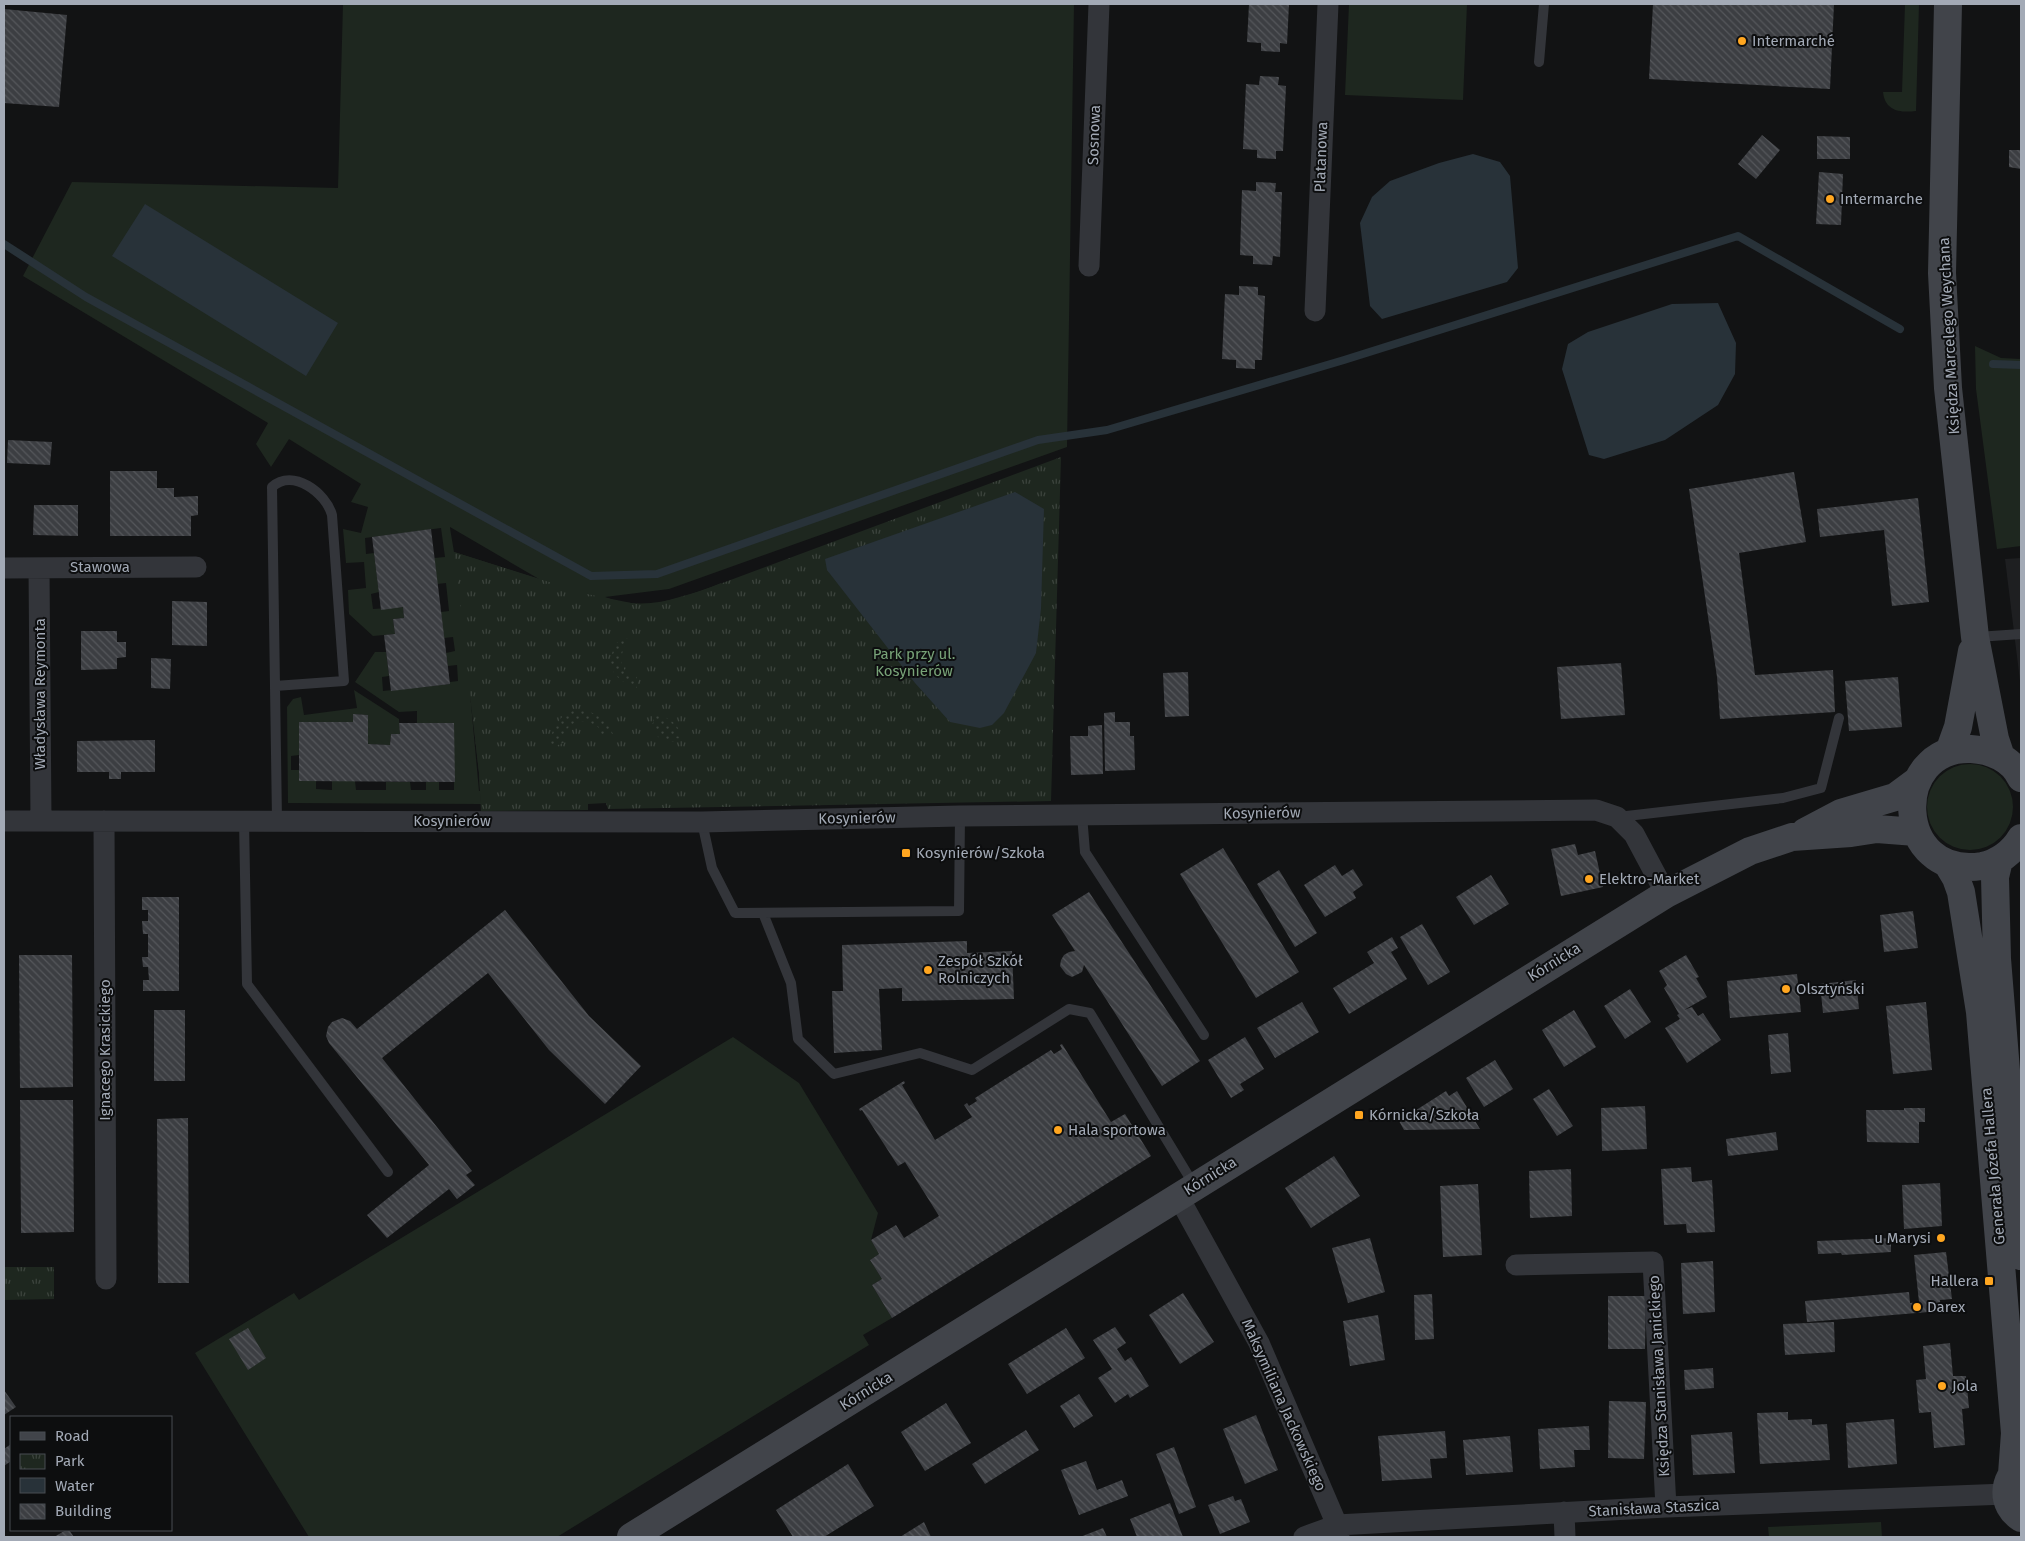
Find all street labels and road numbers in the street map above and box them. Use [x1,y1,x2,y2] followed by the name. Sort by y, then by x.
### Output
[1084,105,1104,165] street label: Sosnowa
[1311,121,1331,193] street label: Platanowa
[1935,237,1963,435] street label: Księdza Marcelego Weychana
[70,558,130,576] street label: Stawowa
[31,618,49,770] street label: Władysława Reymonta
[1223,803,1301,823] street label: Kosynierów
[818,808,896,828] street label: Kosynierów
[413,812,491,830] street label: Kosynierów
[1524,939,1584,985] street label: Kórnicka
[96,979,114,1121] street label: Ignacego Krasickiego
[1977,1087,2009,1245] street label: Generała Józefa Hallera
[1180,1153,1240,1199] street label: Kórnicka
[1645,1275,1673,1477] street label: Księdza Stanisława Janickiego
[1238,1316,1330,1494] street label: Maksymiliana Jackowskiego
[836,1368,896,1414] street label: Kórnicka
[1588,1496,1720,1520] street label: Stanisława Staszica

